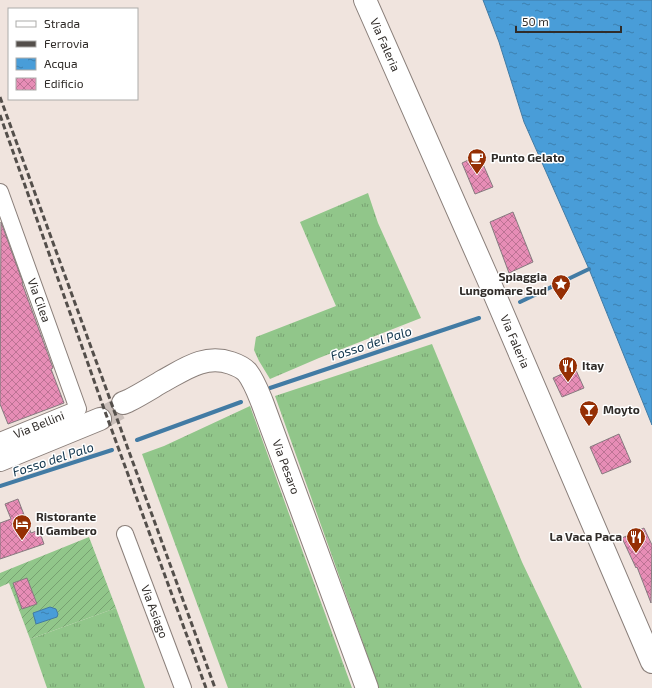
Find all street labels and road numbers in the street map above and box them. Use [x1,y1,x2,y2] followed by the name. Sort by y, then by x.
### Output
[368,16,404,73] street label: Via Faleria
[25,276,54,324] street label: Via Cilea
[498,312,533,370] street label: Via Faleria
[11,408,66,441] street label: Via Bellini
[270,437,303,496] street label: Via Pesaro
[139,583,172,640] street label: Via Asiago

